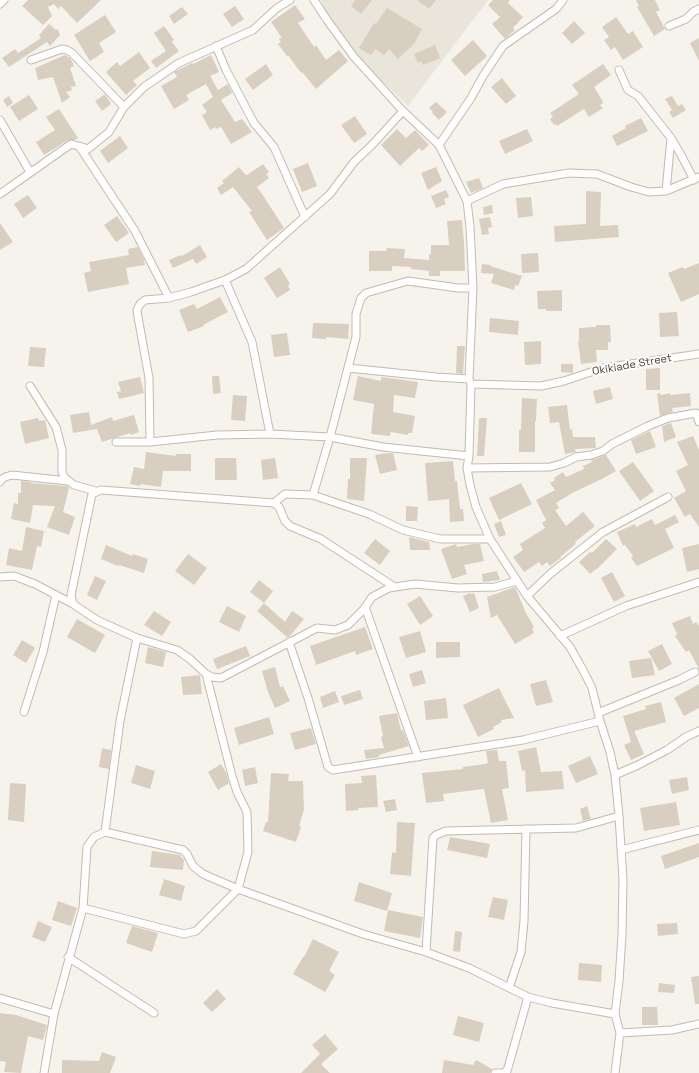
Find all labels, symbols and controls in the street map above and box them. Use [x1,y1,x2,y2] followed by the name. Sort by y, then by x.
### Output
[591,351,673,379] street label: Okikiade Street

